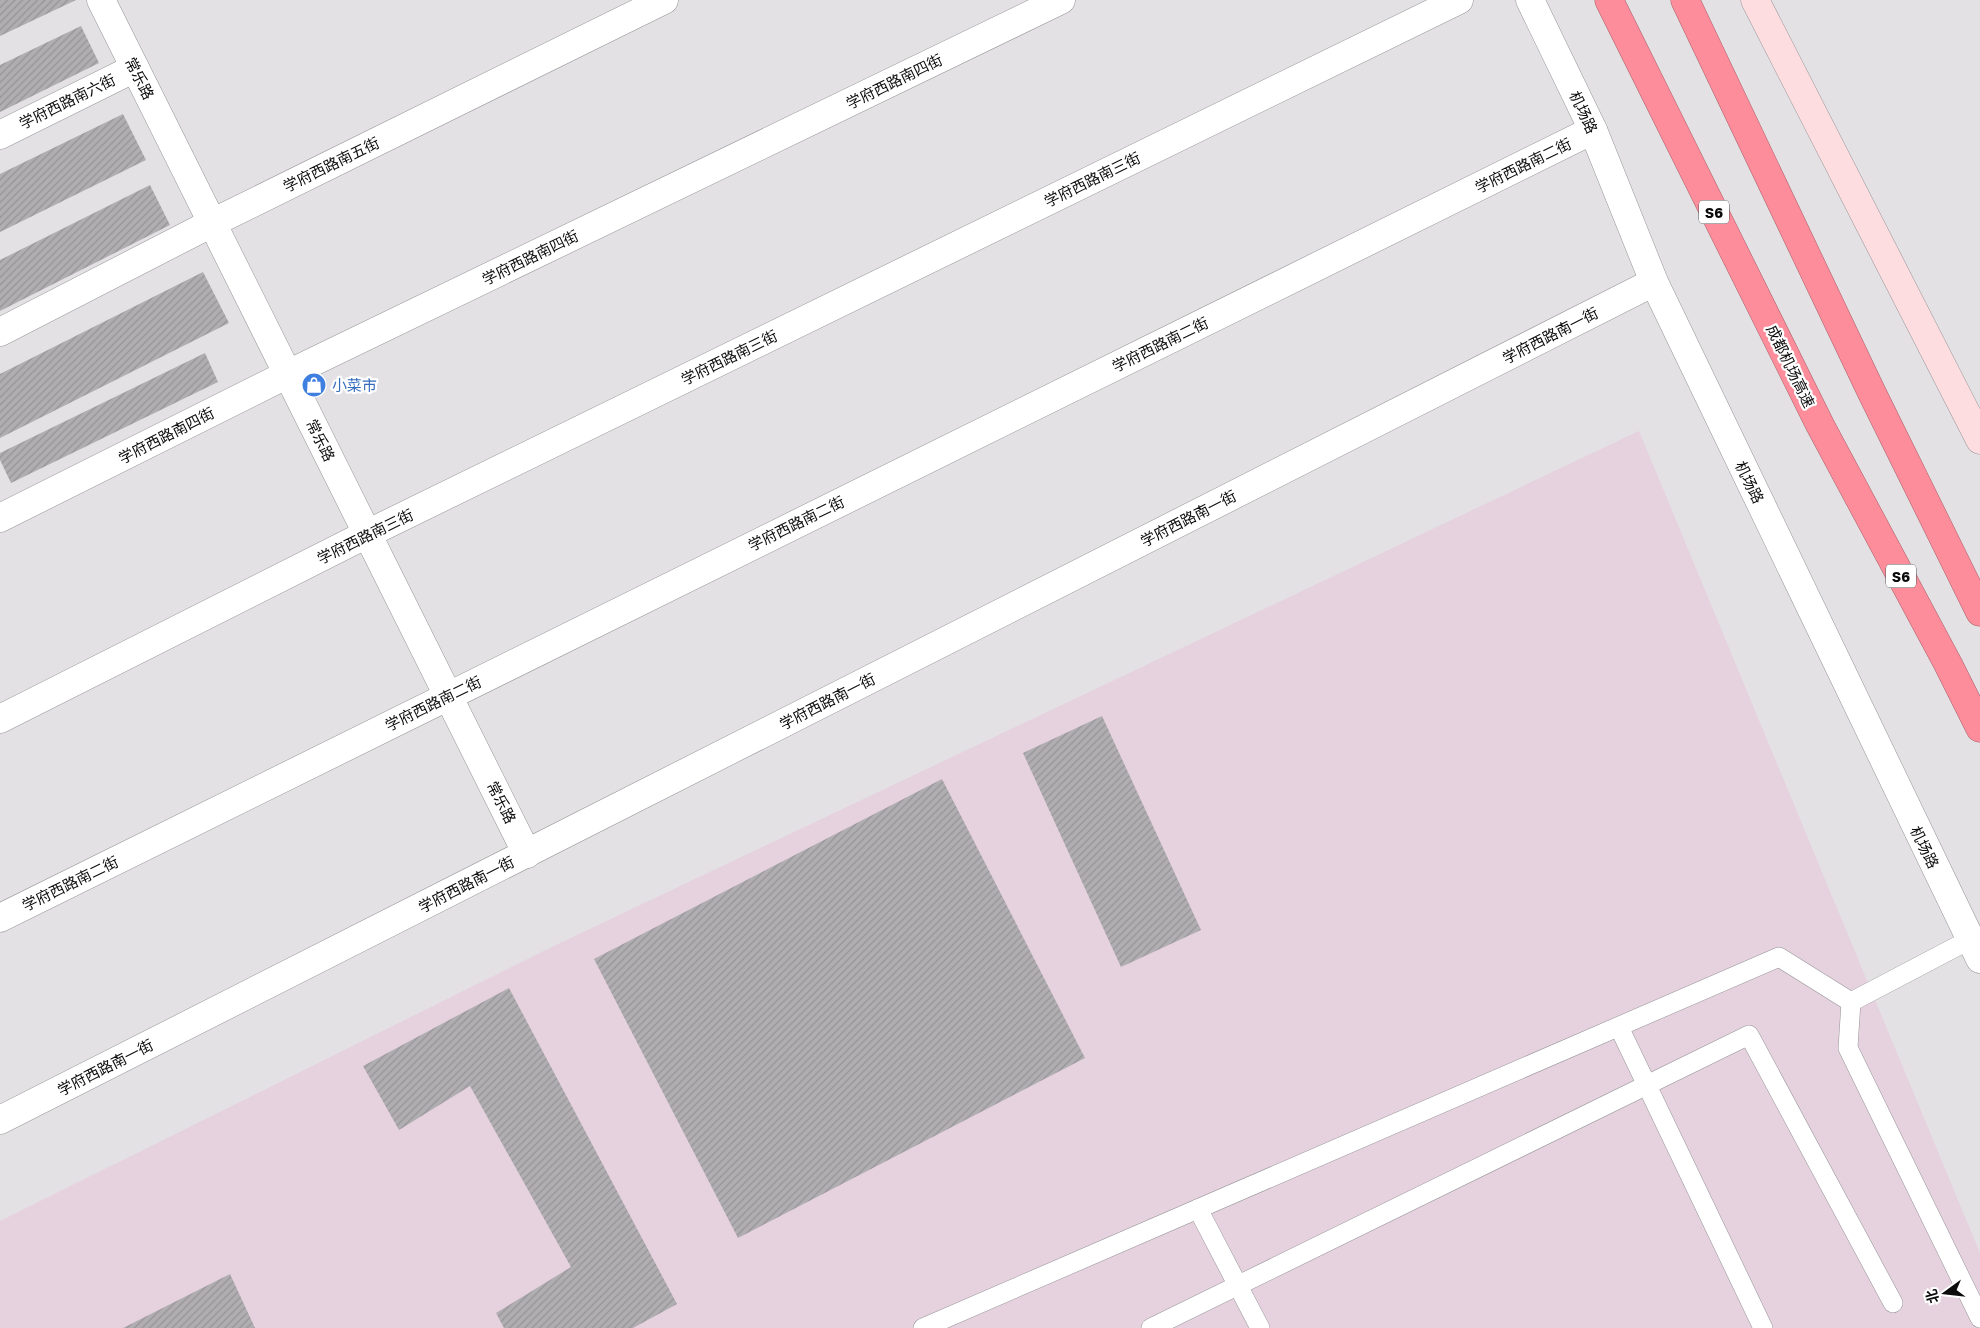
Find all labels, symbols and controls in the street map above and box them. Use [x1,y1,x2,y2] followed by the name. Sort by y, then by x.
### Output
[843,50,945,112] street label: 学府西路南四街
[122,54,158,102] street label: 常乐路
[16,70,118,132] street label: 学府西路南六街
[1566,88,1602,136] street label: 机场路
[280,133,382,195] street label: 学府西路南五街
[1472,134,1574,196] street label: 学府西路南二街
[1041,148,1143,210] street label: 学府西路南三街
[1699,200,1729,223] road number: S6
[479,226,581,288] street label: 学府西路南四街
[1499,303,1601,367] street label: 学府西路南一街
[1109,313,1211,375] street label: 学府西路南二街
[1763,322,1819,410] street label: 成都机场高速
[678,326,780,388] street label: 学府西路南三街
[301,372,327,398] shop icon: 小菜市
[332,376,377,394] place label: 小菜市
[115,403,217,467] street label: 学府西路南四街
[303,416,339,464] street label: 常乐路
[1732,458,1768,506] street label: 机场路
[1137,486,1239,550] street label: 学府西路南一街
[745,492,847,554] street label: 学府西路南二街
[314,505,416,567] street label: 学府西路南三街
[1886,564,1916,588] road number: S6
[776,669,878,733] street label: 学府西路南一街
[382,672,484,734] street label: 学府西路南二街
[484,778,520,826] street label: 常乐路
[1907,823,1943,871] street label: 机场路
[19,852,121,914] street label: 学府西路南二街
[415,852,517,916] street label: 学府西路南一街
[54,1035,156,1099] street label: 学府西路南一街
[1920,1268,1970,1318] north arrow
[1922,1288,1942,1305] text: 北

